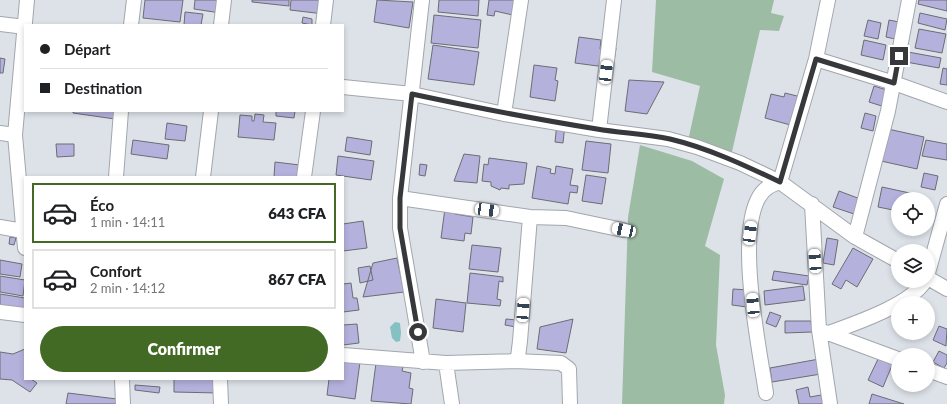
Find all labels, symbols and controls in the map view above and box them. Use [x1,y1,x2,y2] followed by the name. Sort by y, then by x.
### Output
[64,40,111,58] text: Départ
[890,47,908,65] route end
[599,59,613,85] car
[64,79,142,97] text: Destination
[891,192,935,392] map controls
[891,192,935,236] button: locate
[42,195,78,231] icon: car
[90,196,114,214] text: Éco
[474,202,500,218] car
[268,204,326,222] text: 643 CFA
[90,214,165,230] text: 1 min · 14:11
[742,220,758,246] car
[611,222,637,238] car
[891,244,935,288] button: layers
[808,249,822,273] car
[42,261,78,297] icon: car
[90,262,142,280] text: Confort
[268,270,326,288] text: 867 CFA
[90,280,165,296] text: 2 min · 14:12
[746,293,760,317] car
[891,296,935,340] button: +
[516,298,530,322] car
[409,323,427,341] route start
[40,326,328,372] button: Confirmer
[891,348,935,392] button: −

